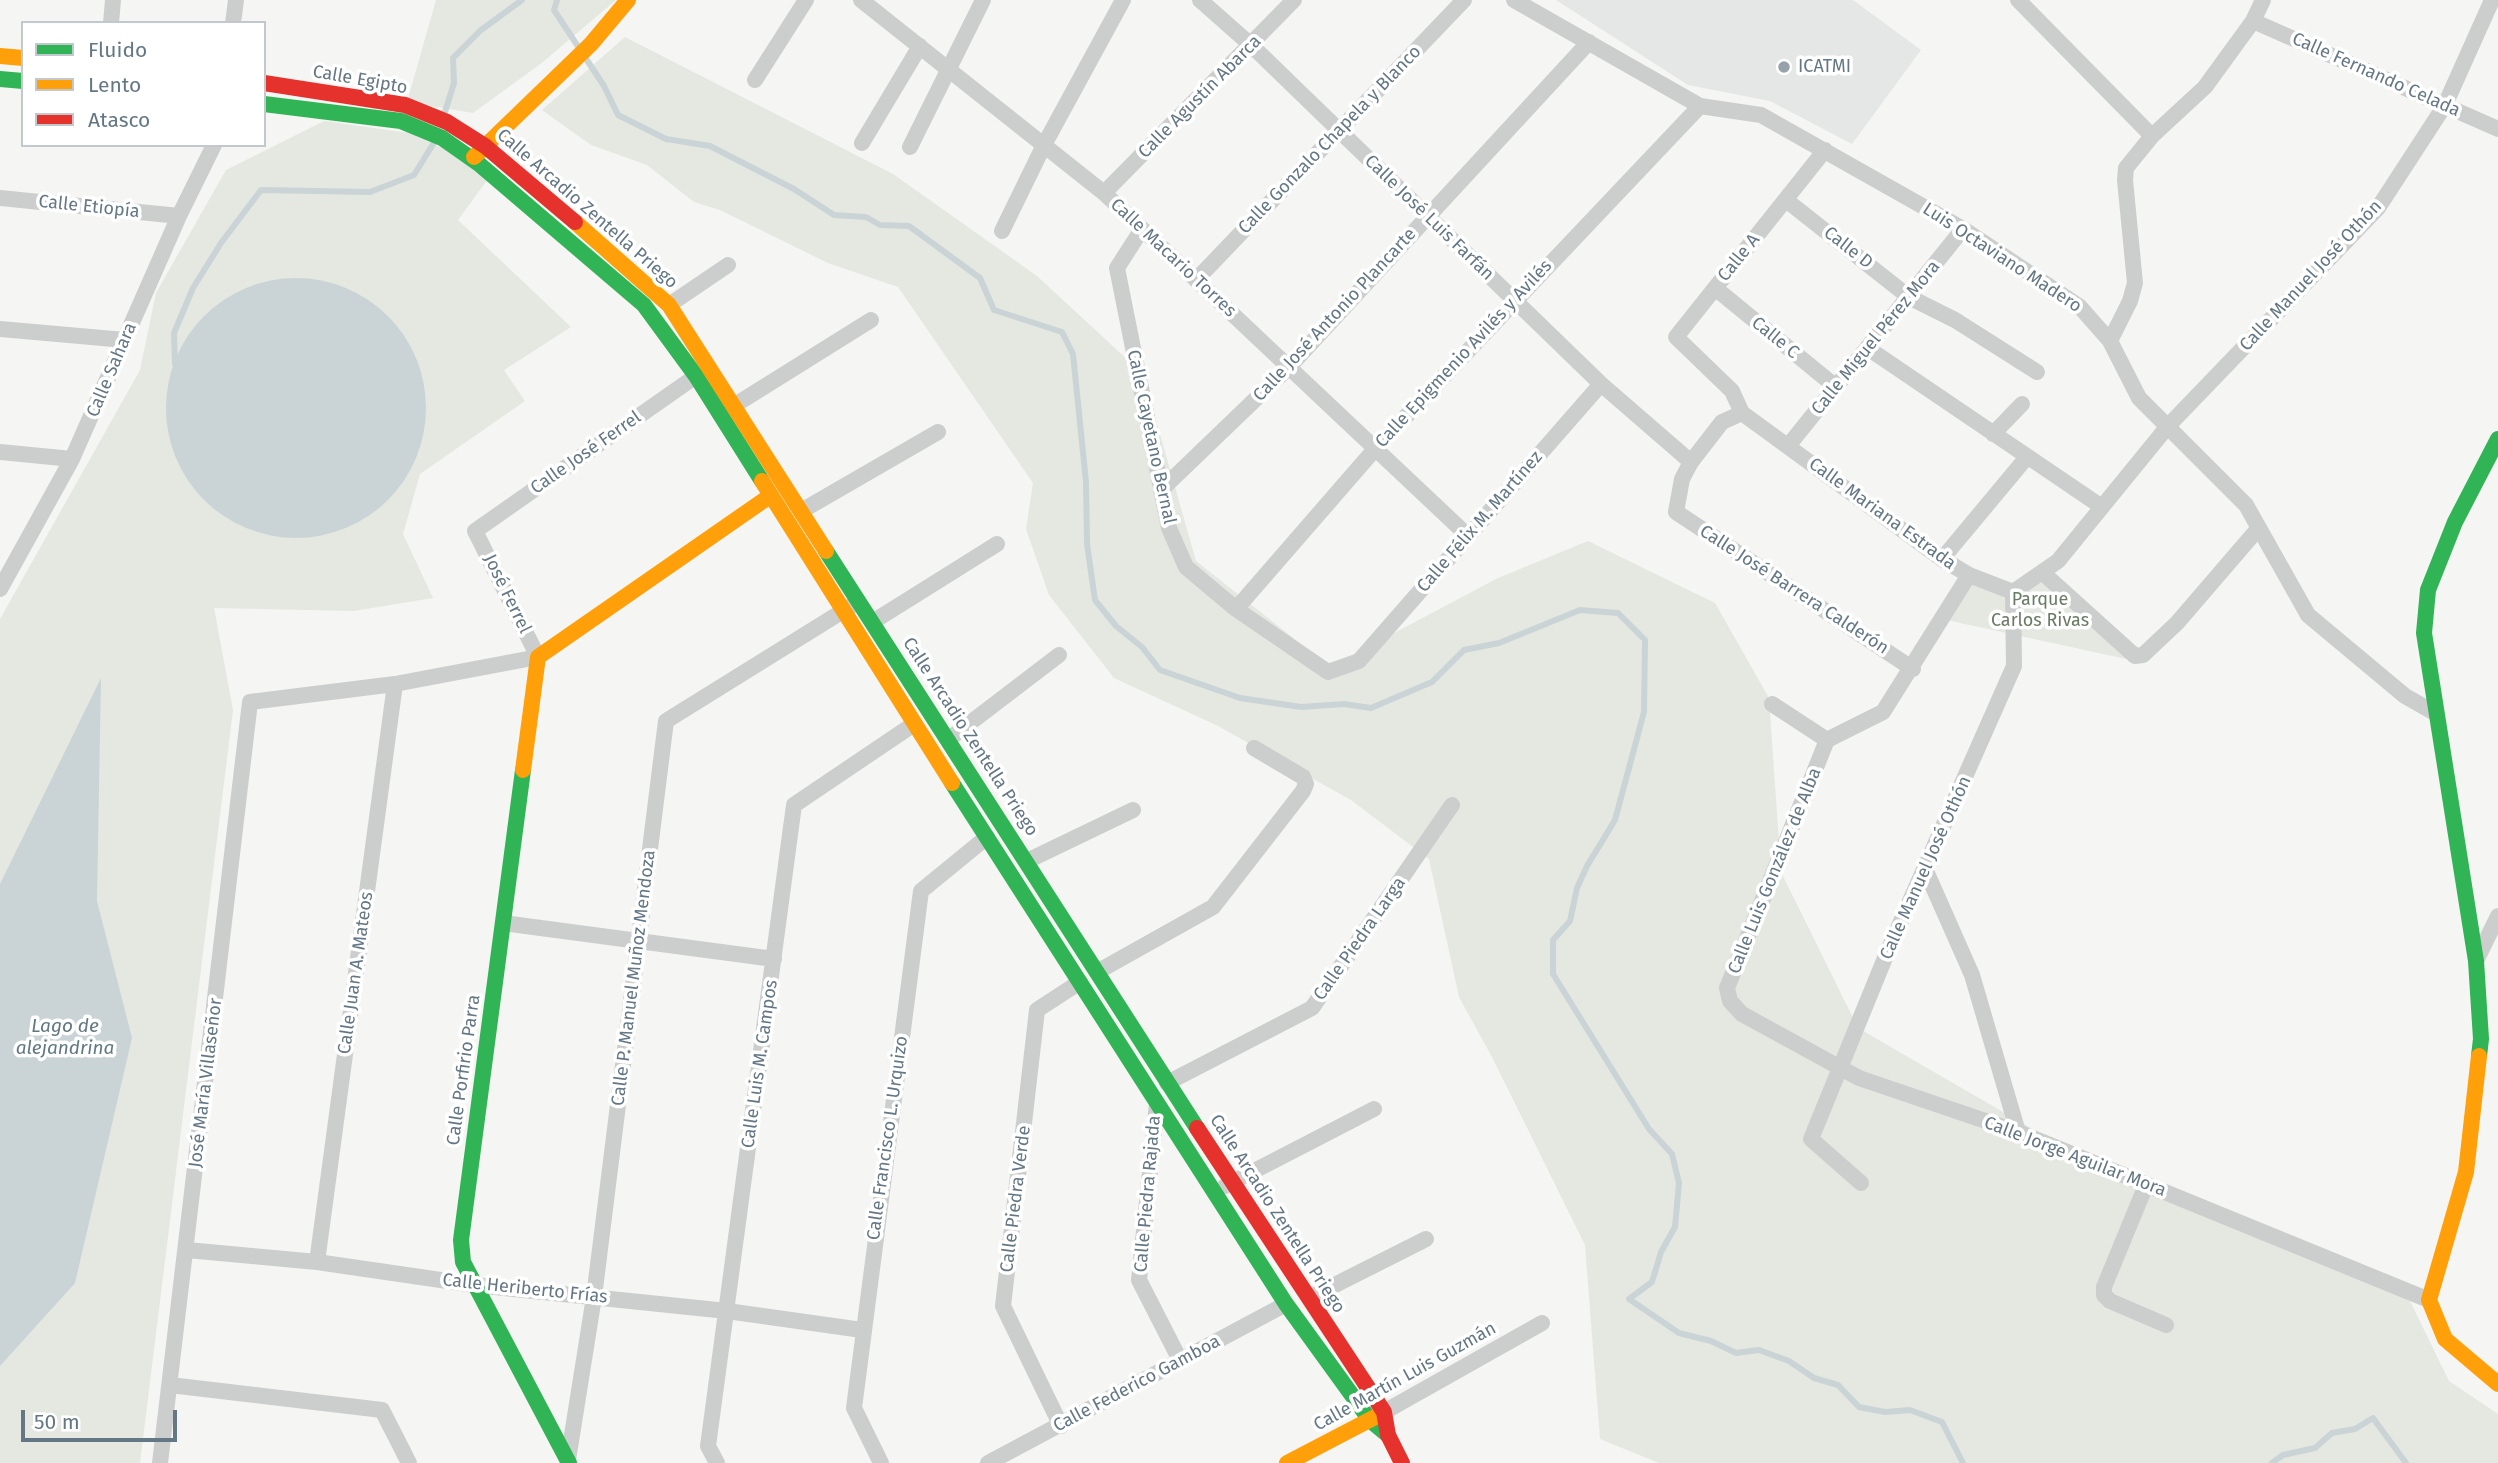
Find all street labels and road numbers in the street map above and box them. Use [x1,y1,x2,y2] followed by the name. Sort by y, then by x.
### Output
[2289,28,2463,122] street label: Calle Fernando Celada
[1134,31,1266,163] street label: Calle Agustín Abarca
[1234,41,1426,239] street label: Calle Gonzalo Chapela y Blanco
[311,61,409,99] street label: Calle Egipto
[492,125,682,293] street label: Calle Arcadio Zentella Priego
[1360,151,1498,285] street label: Calle José Luis Farfán
[37,191,141,223] street label: Calle Etiopía
[1106,194,1240,322] street label: Calle Macario Torres
[2235,196,2387,356] street label: Calle Manuel José Othón
[1918,199,2086,317] street label: Luis Octaviano Madero
[1819,222,1877,274] street label: Calle D
[1249,224,1421,406] street label: Calle José Antonio Plancarte
[1713,230,1765,286] street label: Calle A
[1371,256,1557,452] street label: Calle Epigmenio Avilés y Avilés
[1807,257,1945,419] street label: Calle Miguel Pérez Mora
[1747,312,1803,364] street label: Calle C
[82,319,142,421] street label: Calle Sahara
[1122,348,1180,526] street label: Calle Cayetano Bernal
[527,407,645,499] street label: Calle José Ferrel
[1413,447,1547,597] street label: Calle Félix M. Martínez
[1804,453,1960,575] street label: Calle Mariana Estrada
[1695,521,1893,659] street label: Calle José Barrera Calderón
[479,551,535,637] street label: José Ferrel
[898,634,1042,840] street label: Calle Arcadio Zentella Priego
[1724,765,1826,977] street label: Calle Luis González de Alba
[1876,773,1976,963] street label: Calle Manuel José Othón
[608,849,660,1107] street label: Calle P. Manuel Muñoz Mendoza
[1309,873,1411,1005] street label: Calle Piedra Larga
[334,890,378,1056] street label: Calle Juan A. Mateos
[737,978,783,1150] street label: Calle Luis M. Campos
[443,993,485,1147] street label: Calle Porfirio Parra
[185,997,227,1169] street label: José María Villaseñor
[863,1035,913,1241] street label: Calle Francisco L. Urquizo
[1205,1111,1349,1317] street label: Calle Arcadio Zentella Priego
[1981,1112,2169,1202] street label: Calle Jorge Aguilar Mora
[1130,1115,1166,1273] street label: Calle Piedra Rajada
[996,1124,1036,1274] street label: Calle Piedra Verde
[441,1270,609,1308] street label: Calle Heriberto Frías
[1310,1318,1500,1436] street label: Calle Martín Luis Guzmán
[1050,1331,1224,1437] street label: Calle Federico Gamboa

